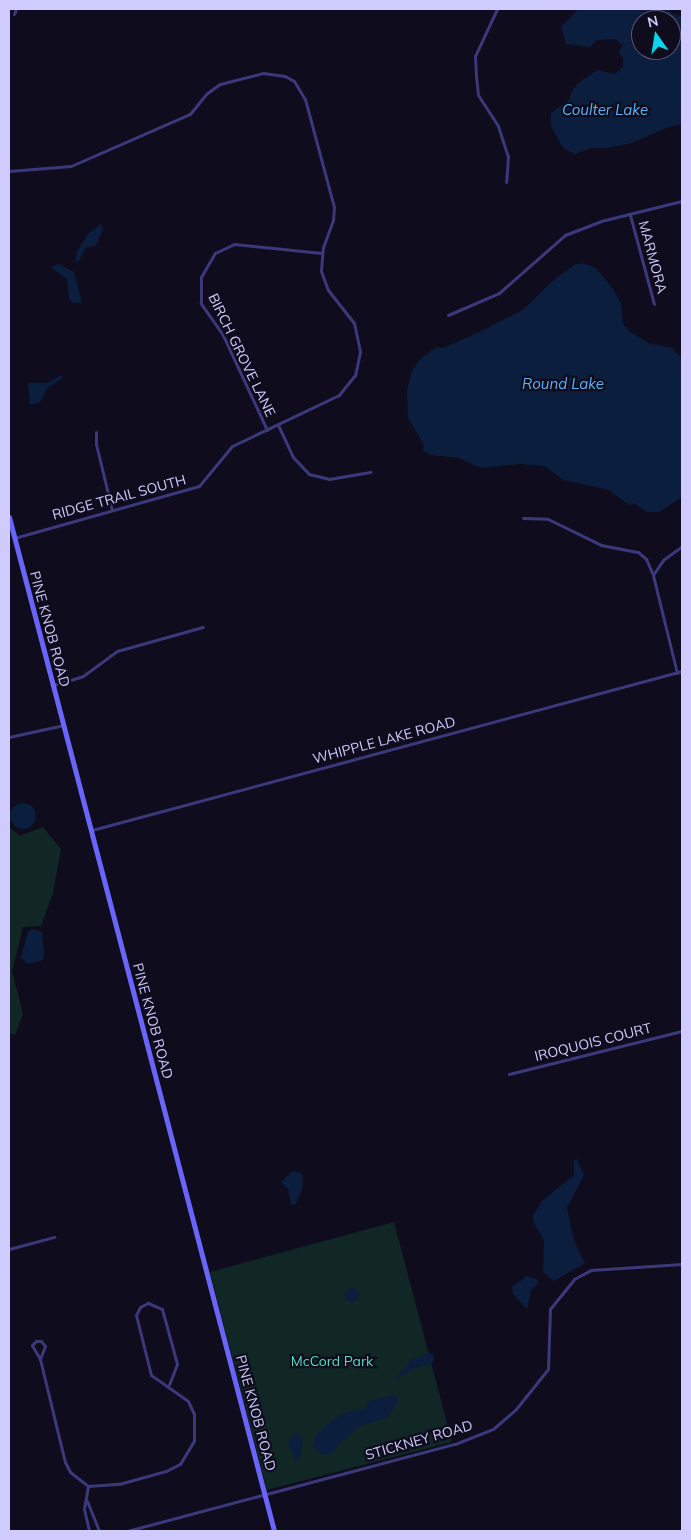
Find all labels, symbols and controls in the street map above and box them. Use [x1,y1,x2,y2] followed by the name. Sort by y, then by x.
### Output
[631,10,681,60] north arrow
[646,11,660,31] text: N
[562,101,648,119] water label: Coulter Lake
[635,219,671,295] street label: MARMORA
[205,291,279,419] street label: BIRCH GROVE LANE
[522,375,604,393] water label: Round Lake
[50,471,188,523] street label: RIDGE TRAIL SOUTH
[26,569,74,689] street label: PINE KNOB ROAD
[311,713,457,767] street label: WHIPPLE LAKE ROAD
[129,961,177,1081] street label: PINE KNOB ROAD
[533,1019,653,1065] street label: IROQUOIS COURT
[232,1353,280,1473] street label: PINE KNOB ROAD
[291,1353,373,1369] park label: McCord Park
[363,1417,475,1463] street label: STICKNEY ROAD

